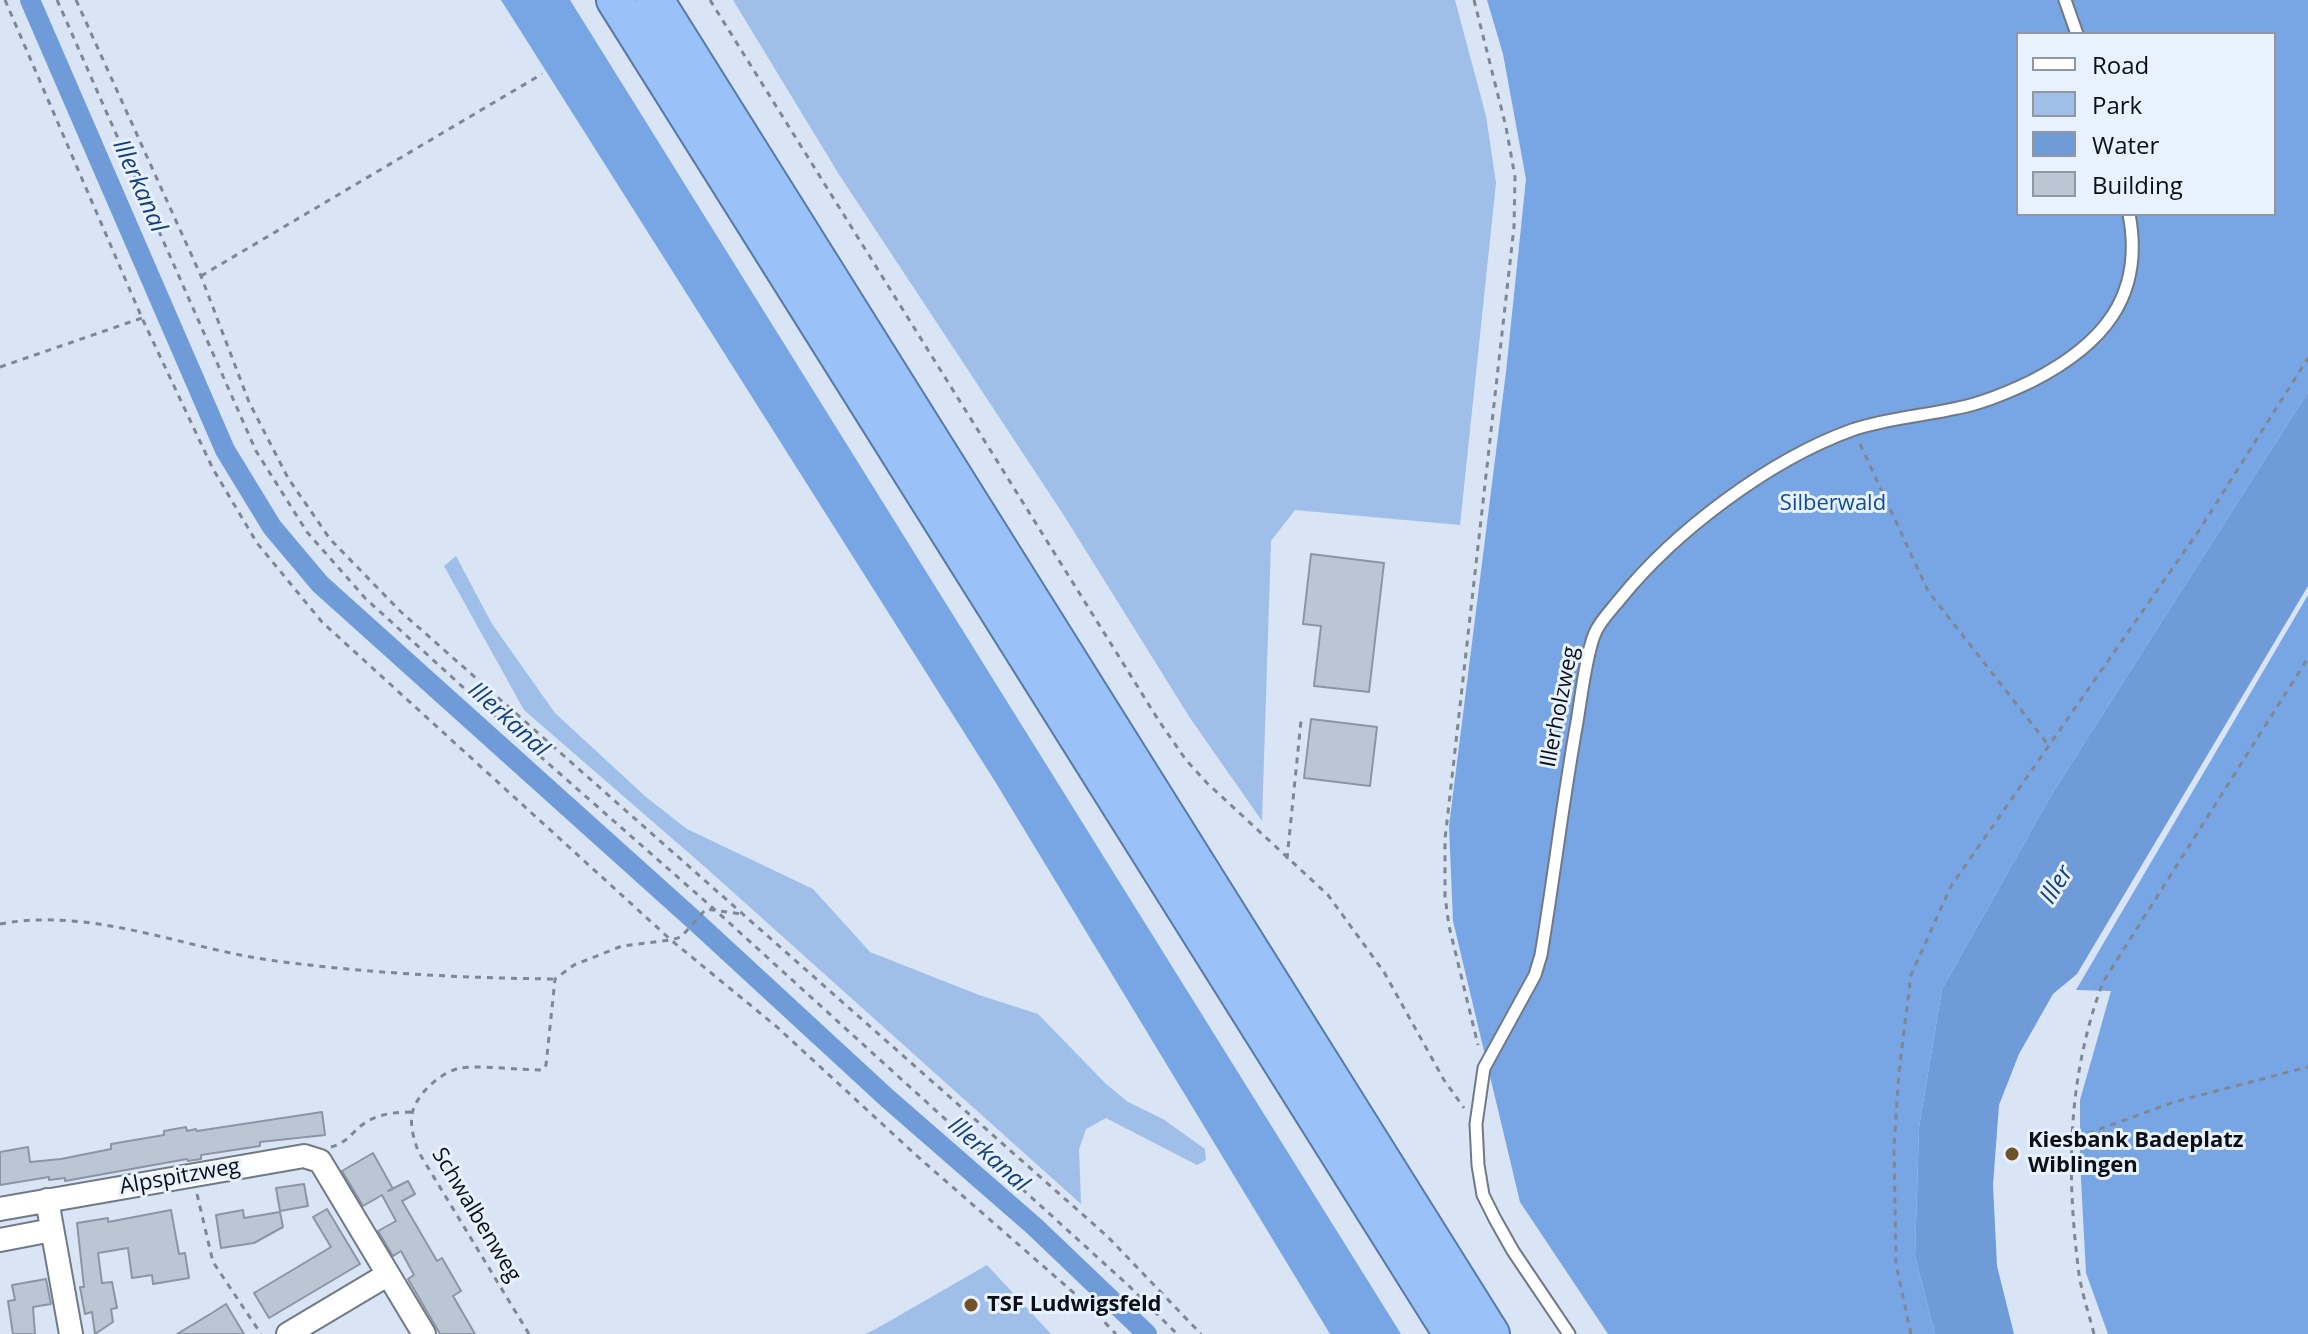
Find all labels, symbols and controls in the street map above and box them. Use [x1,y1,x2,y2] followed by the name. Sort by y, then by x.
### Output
[2016,32,2276,216] legend
[2092,48,2149,81] text: Road
[2092,88,2142,121] text: Park
[2092,128,2159,161] text: Water
[106,135,172,237] water label: Illerkanal
[2092,168,2183,201] text: Building
[1780,491,1886,517] park label: Silberwald
[1535,644,1585,770] street label: Illerholzweg
[462,676,554,764] water label: Illerkanal
[2034,860,2080,910] water label: Iller
[942,1111,1034,1199] water label: Illerkanal
[2028,1128,2243,1180] place label: Kiesbank Badeplatz Wiblingen
[426,1143,526,1287] street label: Schwalbenweg
[2003,1145,2021,1163] marker: Kiesbank Badeplatz Wiblingen
[118,1153,242,1201] street label: Alpspitzweg
[987,1292,1162,1318] place label: TSF Ludwigsfeld
[962,1296,980,1314] marker: TSF Ludwigsfeld

